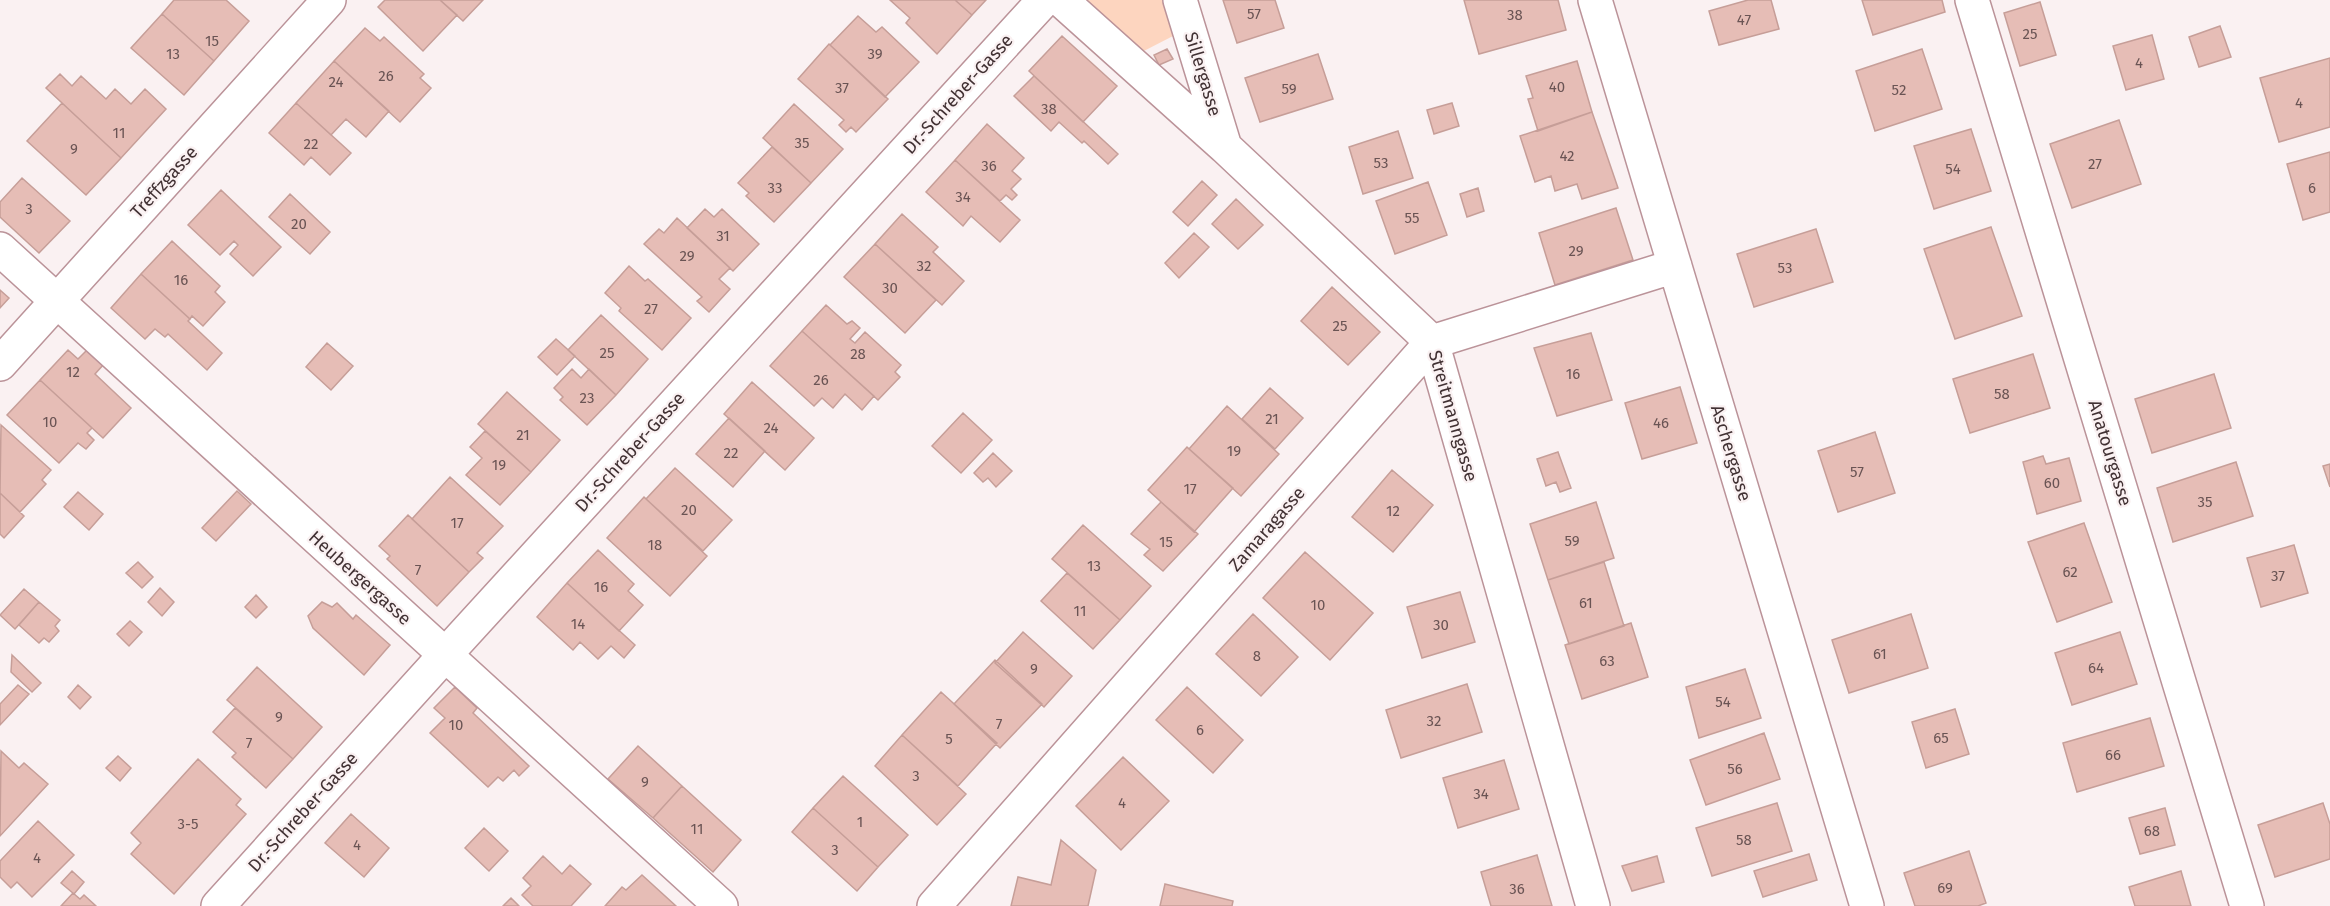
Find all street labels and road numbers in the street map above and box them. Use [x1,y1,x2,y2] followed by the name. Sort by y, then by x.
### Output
[1180,29,1226,119] street label: Sillergasse
[898,30,1018,158] street label: Dr.-Schreber-Gasse
[126,141,202,223] street label: Treffzgasse
[1424,348,1482,484] street label: Streitmanngasse
[570,388,690,516] street label: Dr.-Schreber-Gasse
[2083,397,2137,509] street label: Anatourgasse
[1706,402,1756,504] street label: Aschergasse
[1224,482,1310,576] street label: Zamaragasse
[304,526,416,630] street label: Heubergergasse
[243,748,363,876] street label: Dr.-Schreber-Gasse

